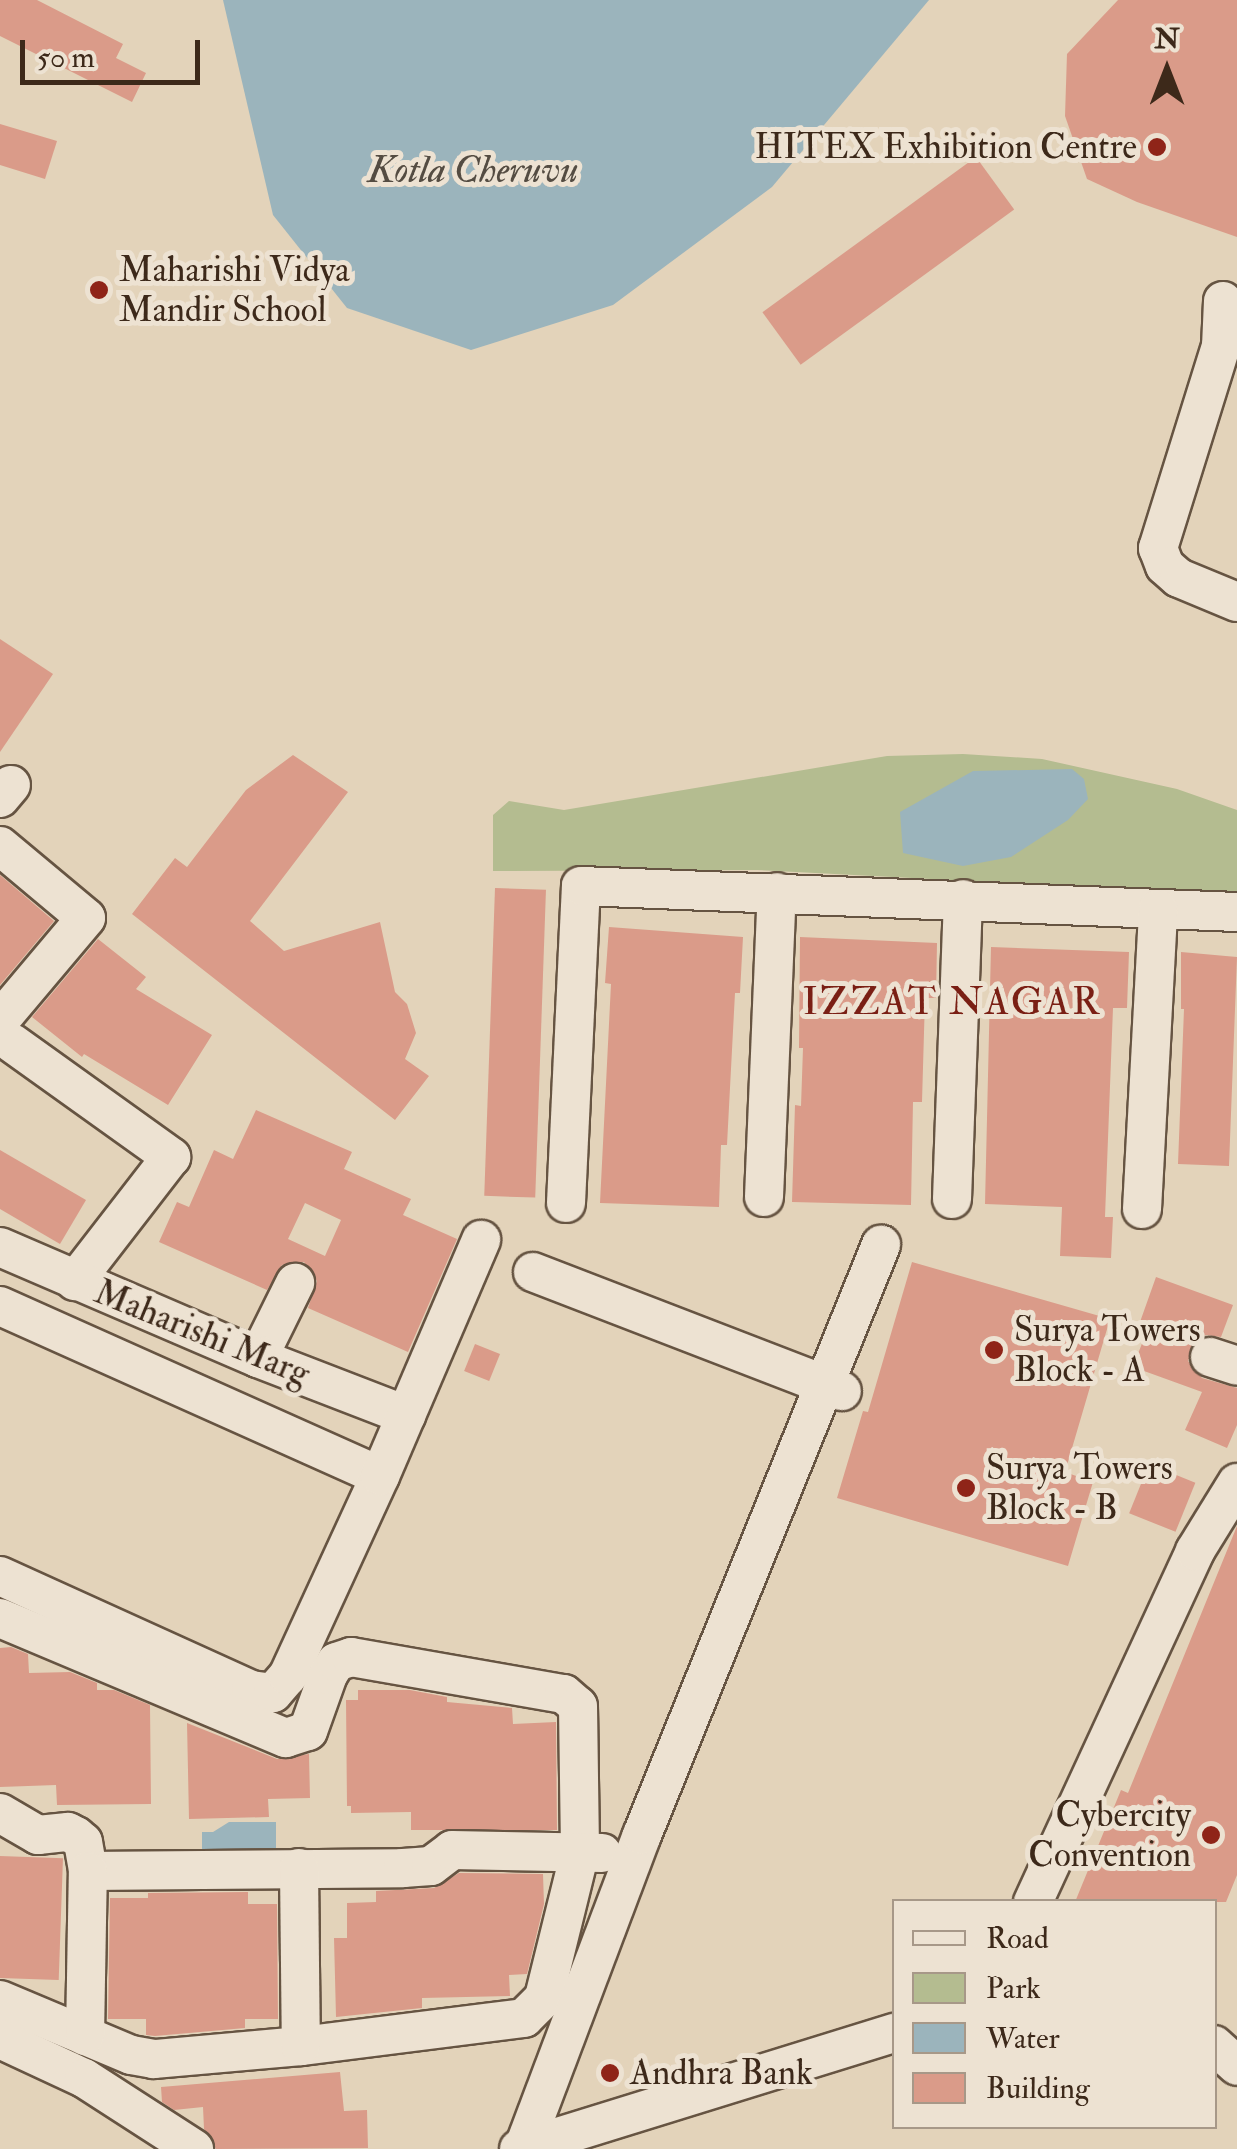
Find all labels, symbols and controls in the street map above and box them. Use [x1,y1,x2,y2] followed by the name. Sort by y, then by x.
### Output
[25,20,205,82] scale bar
[1117,20,1217,120] north arrow
[1154,22,1180,57] text: N
[37,39,95,76] text: 50 m
[754,126,1137,168] place label: HITEX Exhibition Centre
[1146,136,1168,158] marker: HITEX Exhibition Centre
[368,148,578,194] water label: Kotla Cheruvu
[119,249,350,331] place label: Maharishi Vidya Mandir School
[88,279,110,301] marker: Maharishi Vidya Mandir School
[802,980,1102,1026] district label: IZZAT NAGAR
[88,1271,316,1395] street label: Maharishi Marg
[1014,1309,1201,1391] place label: Surya Towers Block - A
[983,1339,1005,1361] marker: Surya Towers Block - A
[986,1447,1173,1529] place label: Surya Towers Block - B
[955,1477,977,1499] marker: Surya Towers Block - B
[1028,1794,1191,1876] place label: Cybercity Convention
[1200,1824,1222,1846] marker: Cybercity Convention
[892,1899,1217,2129] legend
[986,1920,1049,1957] text: Road
[986,1970,1041,2007] text: Park
[986,2020,1060,2057] text: Water
[630,2052,813,2094] place label: Andhra Bank
[599,2062,621,2084] marker: Andhra Bank
[986,2070,1090,2107] text: Building

